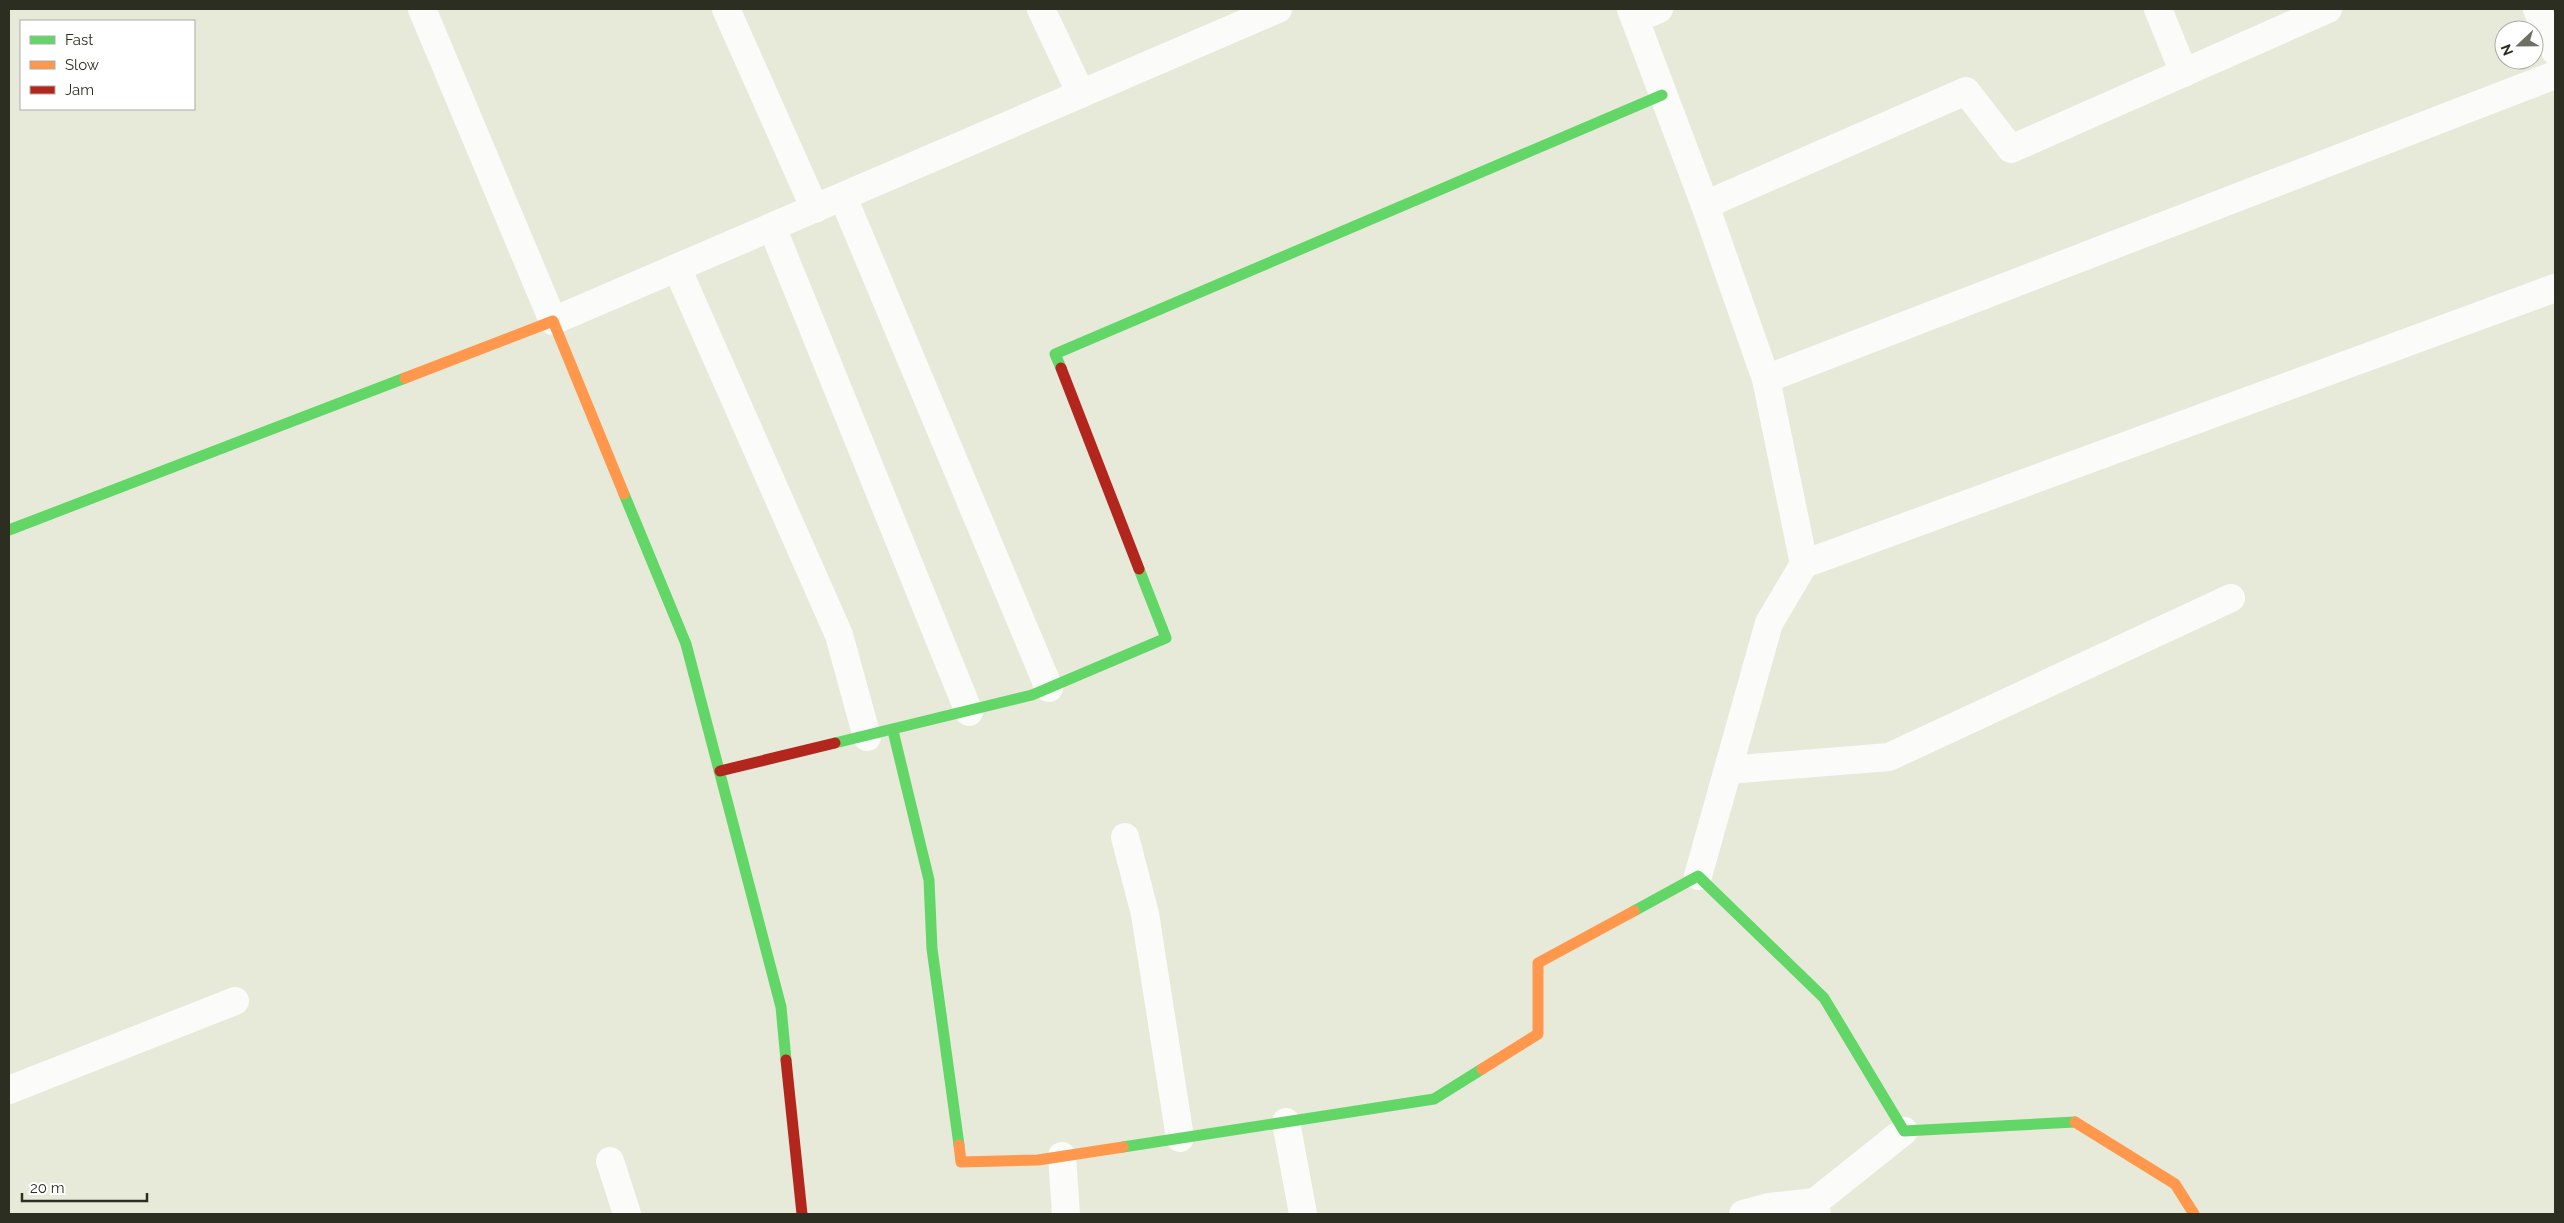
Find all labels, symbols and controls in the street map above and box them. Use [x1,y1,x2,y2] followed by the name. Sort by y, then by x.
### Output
[20,20,195,110] legend
[2494,20,2544,70] north arrow
[65,31,93,49] text: Fast
[2498,42,2516,58] text: N
[65,56,99,74] text: Slow
[65,81,94,99] text: Jam
[22,1170,148,1202] scale bar
[30,1179,65,1197] text: 20 m

